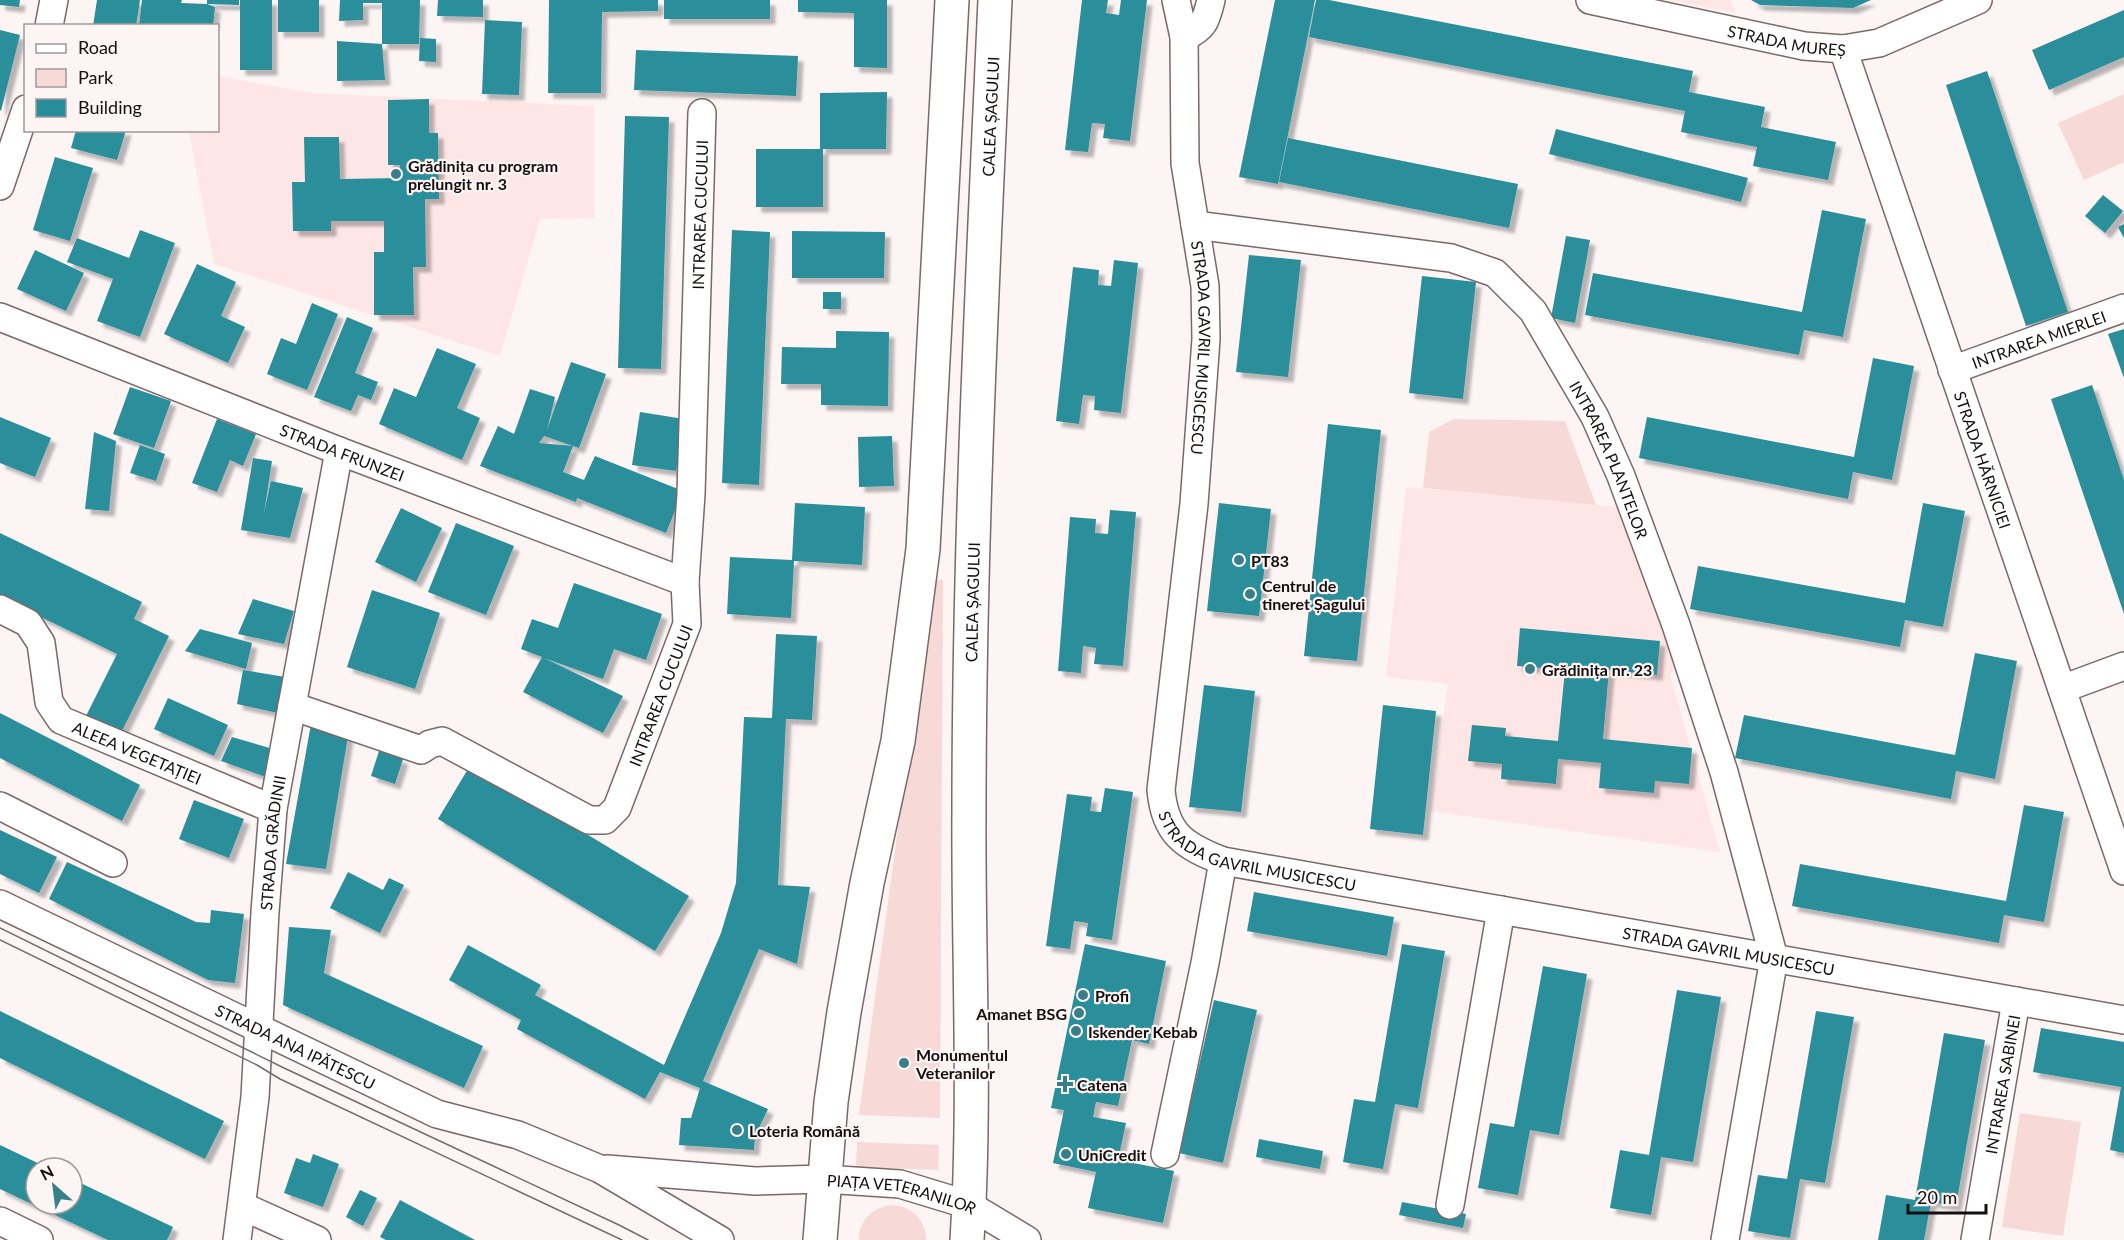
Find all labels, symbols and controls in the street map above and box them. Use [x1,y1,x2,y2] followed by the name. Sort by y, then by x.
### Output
[1726,20,1847,59] street label: STRADA MUREȘ
[24,24,219,132] legend
[78,36,118,58] text: Road
[978,56,1002,177] street label: CALEA ȘAGULUI
[78,66,114,88] text: Park
[78,96,142,118] text: Building
[687,139,711,290] street label: INTRAREA CUCULUI
[408,156,558,193] place label: Grădinița cu program prelungit nr. 3
[389,167,403,181] marker: Grădinița cu program prelungit nr. 3
[1188,239,1216,455] street label: STRADA GAVRIL MUSICESCU
[1969,306,2108,372] street label: INTRAREA MIERLEI
[1566,377,1653,541] street label: INTRAREA PLANTELOR
[1951,388,2016,531] street label: STRADA HĂRNICIEI
[278,419,407,484] street label: STRADA FRUNZEI
[961,542,983,662] street label: CALEA ȘAGULUI
[1251,551,1289,570] place label: PT83
[1232,553,1246,567] marker: PT83
[1262,576,1365,613] place label: Centrul de tineret Șagului
[1243,587,1257,601] marker: Centrul de tineret Șagului
[624,622,695,769] street label: INTRAREA CUCULUI
[1542,660,1652,679] place label: Grădinița nr. 23
[1523,662,1537,676] marker: Grădinița nr. 23
[70,717,204,787] street label: ALEEA VEGETAȚIEI
[256,774,289,911] street label: STRADA GRĂDINII
[1156,808,1358,894] street label: STRADA GAVRIL MUSICESCU
[1621,922,1836,978] street label: STRADA GAVRIL MUSICESCU
[1095,986,1129,1005] place label: Profi
[1076,988,1090,1002] marker: Profi
[213,1000,379,1093] street label: STRADA ANA IPĂTESCU
[975,1004,1067,1023] place label: Amanet BSG
[1072,1006,1086,1020] marker: Amanet BSG
[1980,1013,2023,1155] street label: INTRAREA SABINEI
[1088,1022,1198,1041] place label: Iskender Kebab
[1069,1024,1083,1038] marker: Iskender Kebab
[915,1045,1008,1082] place label: Monumentul Veteranilor
[897,1056,911,1070] marker: Monumentul Veteranilor
[1077,1075,1127,1094] place label: Catena
[1058,1077,1072,1091] marker: Catena
[749,1121,860,1140] place label: Loteria Română
[730,1123,744,1137] marker: Loteria Română
[1078,1145,1147,1164] place label: UniCredit
[1059,1147,1073,1161] marker: UniCredit
[24,1156,84,1216] north arrow
[37,1161,57,1184] text: N
[826,1170,980,1217] street label: PIAȚA VETERANILOR
[1908,1177,1986,1215] scale bar
[1917,1186,1957,1208] text: 20 m

